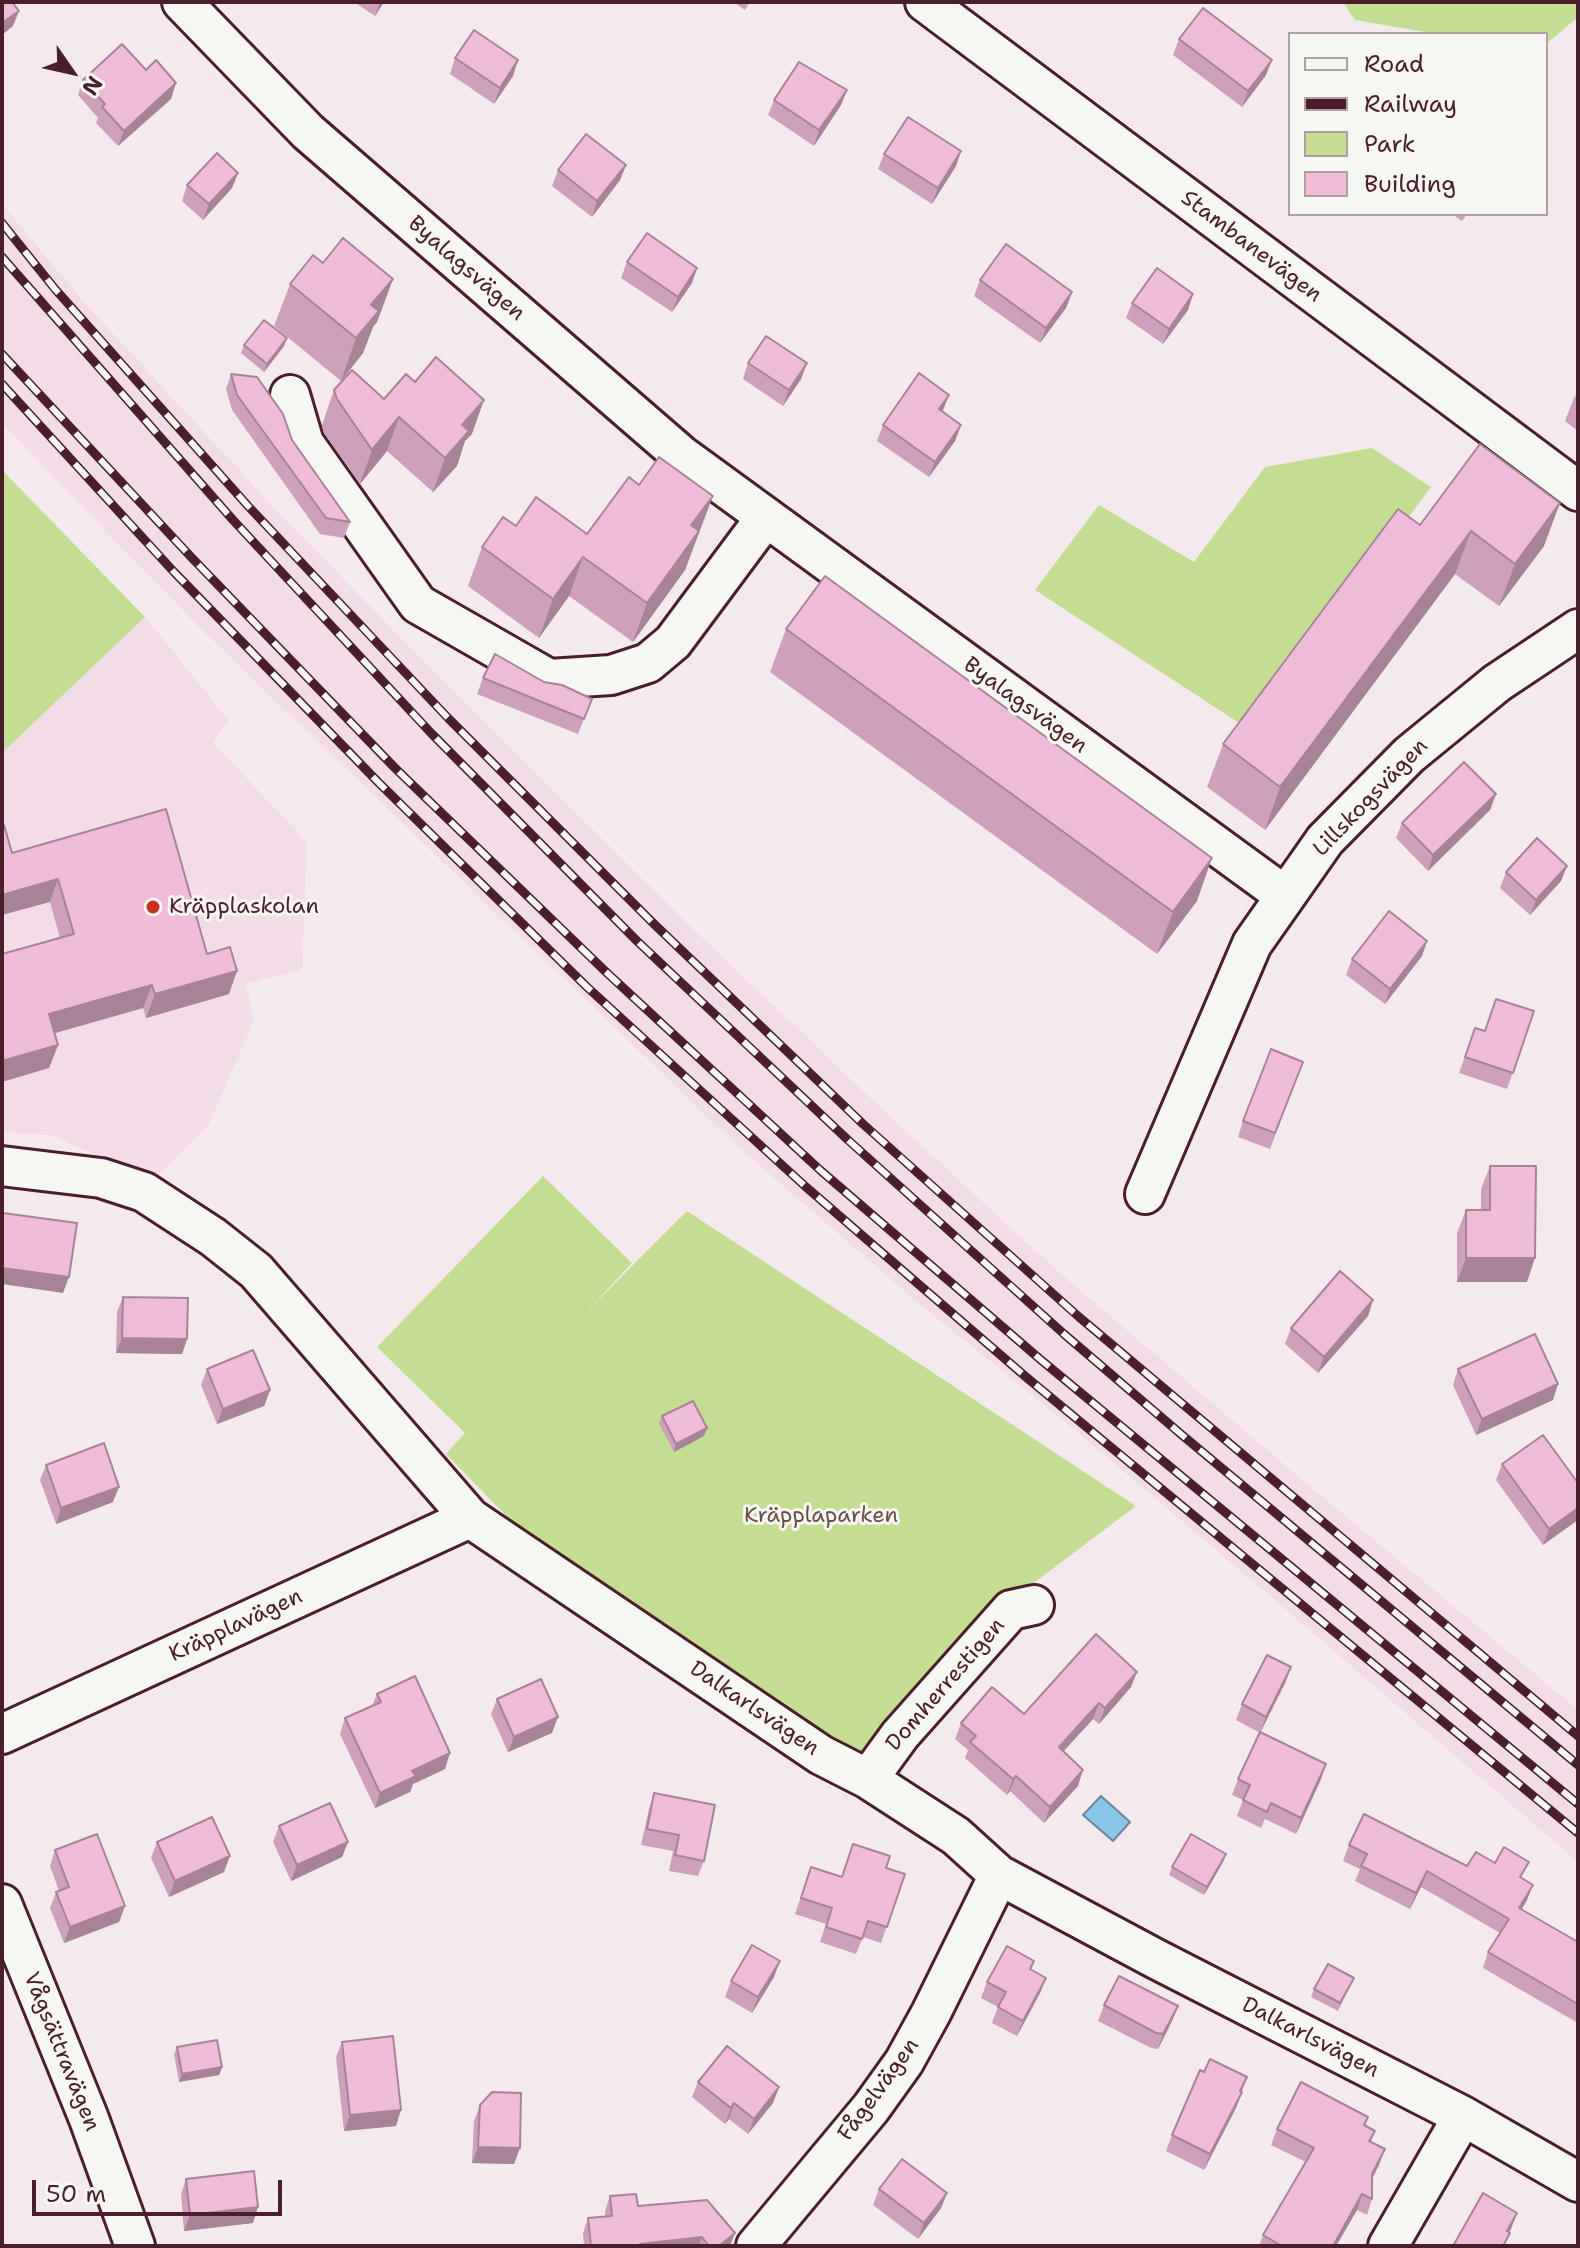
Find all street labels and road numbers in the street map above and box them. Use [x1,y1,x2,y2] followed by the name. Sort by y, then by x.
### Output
[1175,185,1327,309] street label: Stambanevägen
[402,211,530,327] street label: Byalagsvägen
[958,652,1092,760] street label: Byalagsvägen
[1308,734,1434,862] street label: Lillskogsvägen
[165,1584,307,1668] street label: Kräpplavägen
[881,1613,1011,1757] street label: Domherrestigen
[684,1656,824,1762] street label: Dalkarlsvägen
[17,1969,105,2135] street label: Vågsättravägen
[1237,1992,1383,2084] street label: Dalkarlsvägen
[833,2034,925,2146] street label: Fågelvägen

